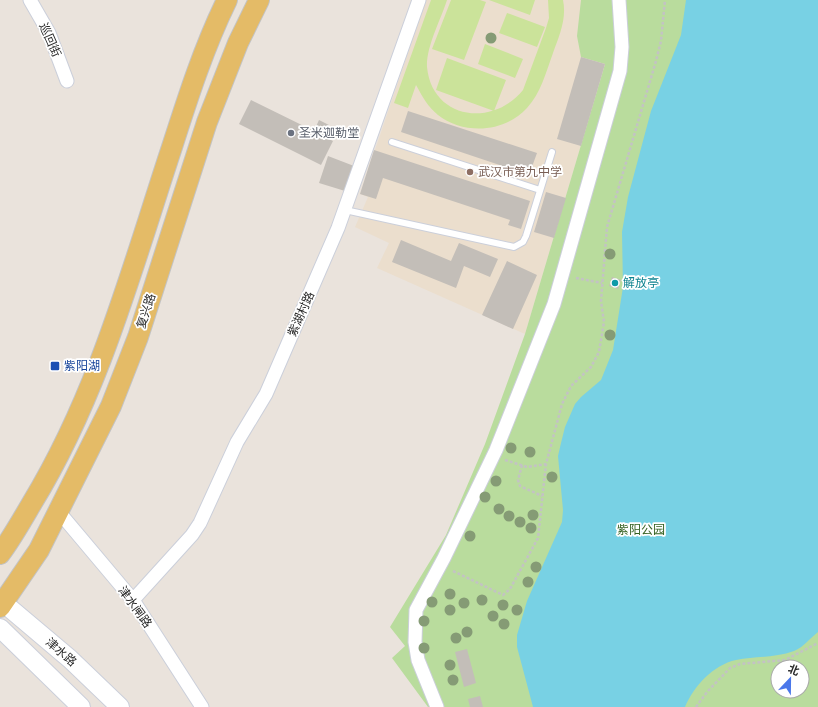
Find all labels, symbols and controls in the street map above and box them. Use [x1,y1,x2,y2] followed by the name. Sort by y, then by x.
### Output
[36,20,65,59] street label: 巡回街
[299,125,359,140] place label: 圣米迦勒堂
[286,128,296,138] marker: 圣米迦勒堂
[478,164,562,179] place label: 武汉市第九中学
[465,167,475,177] marker: 武汉市第九中学
[623,275,659,290] place label: 解放亭
[610,278,620,288] marker: 解放亭
[284,289,317,339] street label: 紫湖村路
[133,291,158,330] street label: 复兴路
[64,358,100,373] place label: 紫阳湖
[49,360,61,372] marker: 紫阳湖
[617,522,665,537] park label: 紫阳公园
[115,583,156,631] street label: 津水闸路
[43,634,80,669] street label: 津水路
[770,659,810,699] north arrow
[786,661,801,678] text: 北

